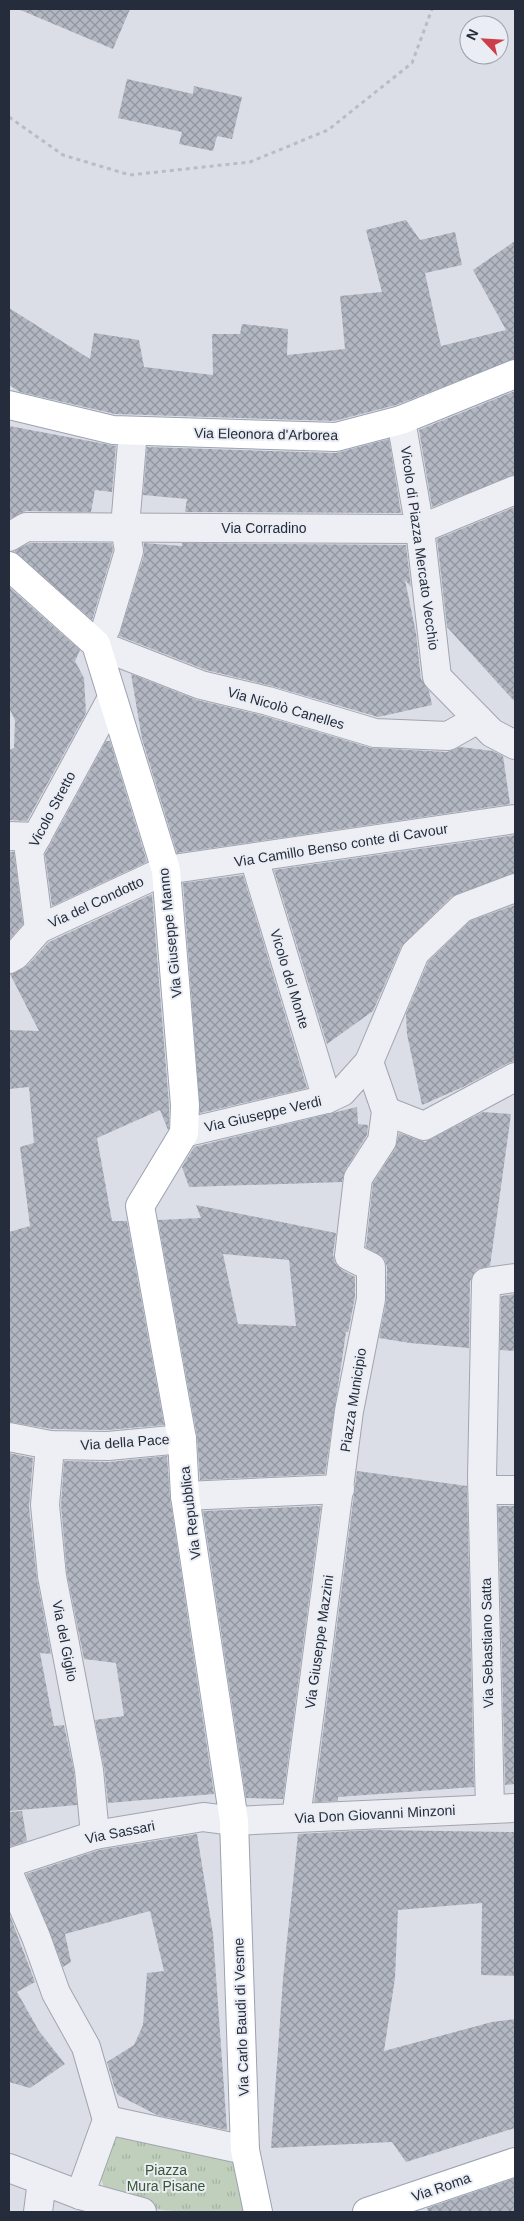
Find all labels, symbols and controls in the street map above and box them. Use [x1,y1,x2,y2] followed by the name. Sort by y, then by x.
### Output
[459,15,509,65] north arrow
[463,27,482,42] text: N
[194,425,338,443] street label: Via Eleonora d'Arborea
[398,445,442,651] street label: Vicolo di Piazza Mercato Vecchio
[221,520,307,536] street label: Via Corradino
[226,684,346,732] street label: Via Nicolò Canelles
[25,768,79,849] street label: Vicolo Stretto
[233,820,449,870] street label: Via Camillo Benso conte di Cavour
[155,867,185,999] street label: Via Giuseppe Manno
[46,873,146,931] street label: Via del Condotto
[267,927,313,1031] street label: Vicolo del Monte
[203,1093,323,1135] street label: Via Giuseppe Verdi
[337,1347,369,1453] street label: Piazza Municipio
[80,1431,170,1453] street label: Via della Pace
[176,1465,204,1561] street label: Via Repubblica
[302,1574,336,1710] street label: Via Giuseppe Mazzini
[478,1577,496,1708] street label: Via Sebastiano Satta
[49,1599,81,1683] street label: Via del Giglio
[294,1802,456,1826] street label: Via Don Giovanni Minzoni
[84,1817,156,1847] street label: Via Sassari
[230,1937,252,2096] street label: Via Carlo Baudi di Vesme
[127,2162,206,2194] park label: Piazza Mura Pisane
[409,2169,473,2205] street label: Via Roma

